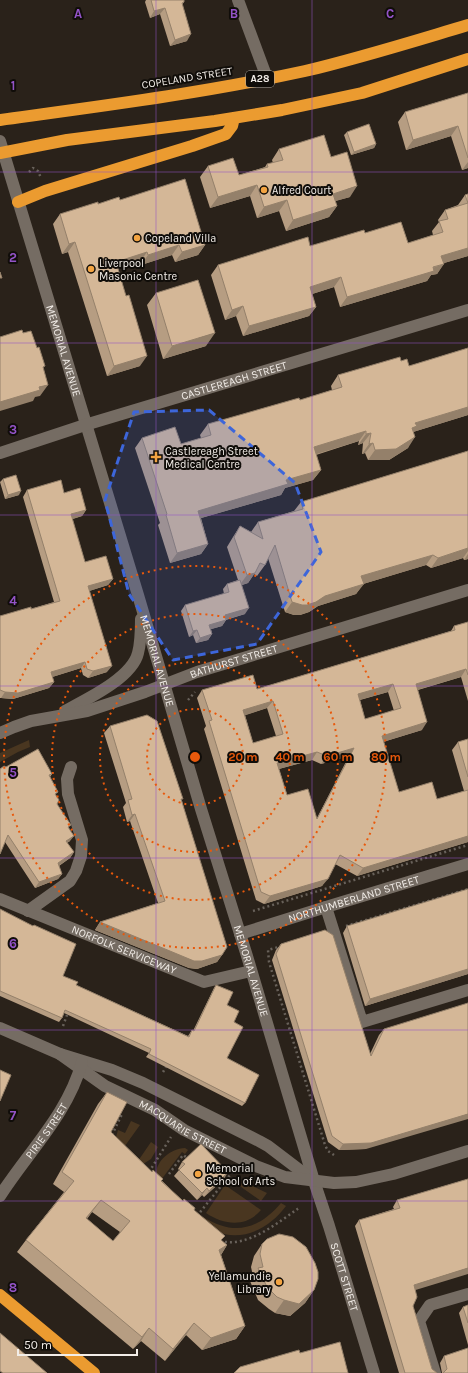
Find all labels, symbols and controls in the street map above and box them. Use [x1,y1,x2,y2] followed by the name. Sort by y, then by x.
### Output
[74,6,82,21] text: A
[230,6,238,21] text: B
[386,6,394,21] text: C
[141,64,234,92] street label: COPELAND STREET
[246,71,274,87] road number: A28
[11,78,15,93] text: 1
[272,184,331,197] place label: Alfred Court
[259,185,269,195] marker: Alfred Court
[145,232,216,245] place label: Copeland Villa
[132,233,142,243] marker: Copeland Villa
[9,250,17,265] text: 2
[99,257,178,283] place label: Liverpool Masonic Centre
[86,264,96,274] marker: Liverpool Masonic Centre
[44,303,84,398] street label: MEMORIAL AVENUE
[180,358,289,402] street label: CASTLEREAGH STREET
[9,422,17,437] text: 3
[165,445,258,471] place label: Castlereagh Street Medical Centre
[150,451,162,463] marker: Castlereagh Street Medical Centre
[9,593,17,608] text: 4
[138,613,177,708] street label: MEMORIAL AVENUE
[188,641,279,681] street label: BATHURST STREET
[188,750,202,764] centre of rings
[228,750,258,764] text: 20 m
[275,750,305,764] text: 40 m
[323,750,353,764] text: 60 m
[371,750,401,764] text: 80 m
[9,765,17,780] text: 5
[287,873,421,925] street label: NORTHUMBERLAND STREET
[70,922,179,977] street label: NORFOLK SERVICEWAY
[231,923,271,1018] street label: MEMORIAL AVENUE
[9,936,17,951] text: 6
[137,1097,229,1157] street label: MACQUARIE STREET
[22,1100,70,1161] street label: PIRIE STREET
[10,1108,17,1123] text: 7
[206,1162,276,1188] place label: Memorial School of Arts
[193,1169,203,1179] marker: Memorial School of Arts
[328,1241,361,1313] street label: SCOTT STREET
[209,1270,271,1296] place label: Yellamundie Library
[274,1277,284,1287] marker: Yellamundie Library
[9,1280,17,1295] text: 8
[18,1331,137,1357] scale bar
[24,1338,52,1352] text: 50 m

